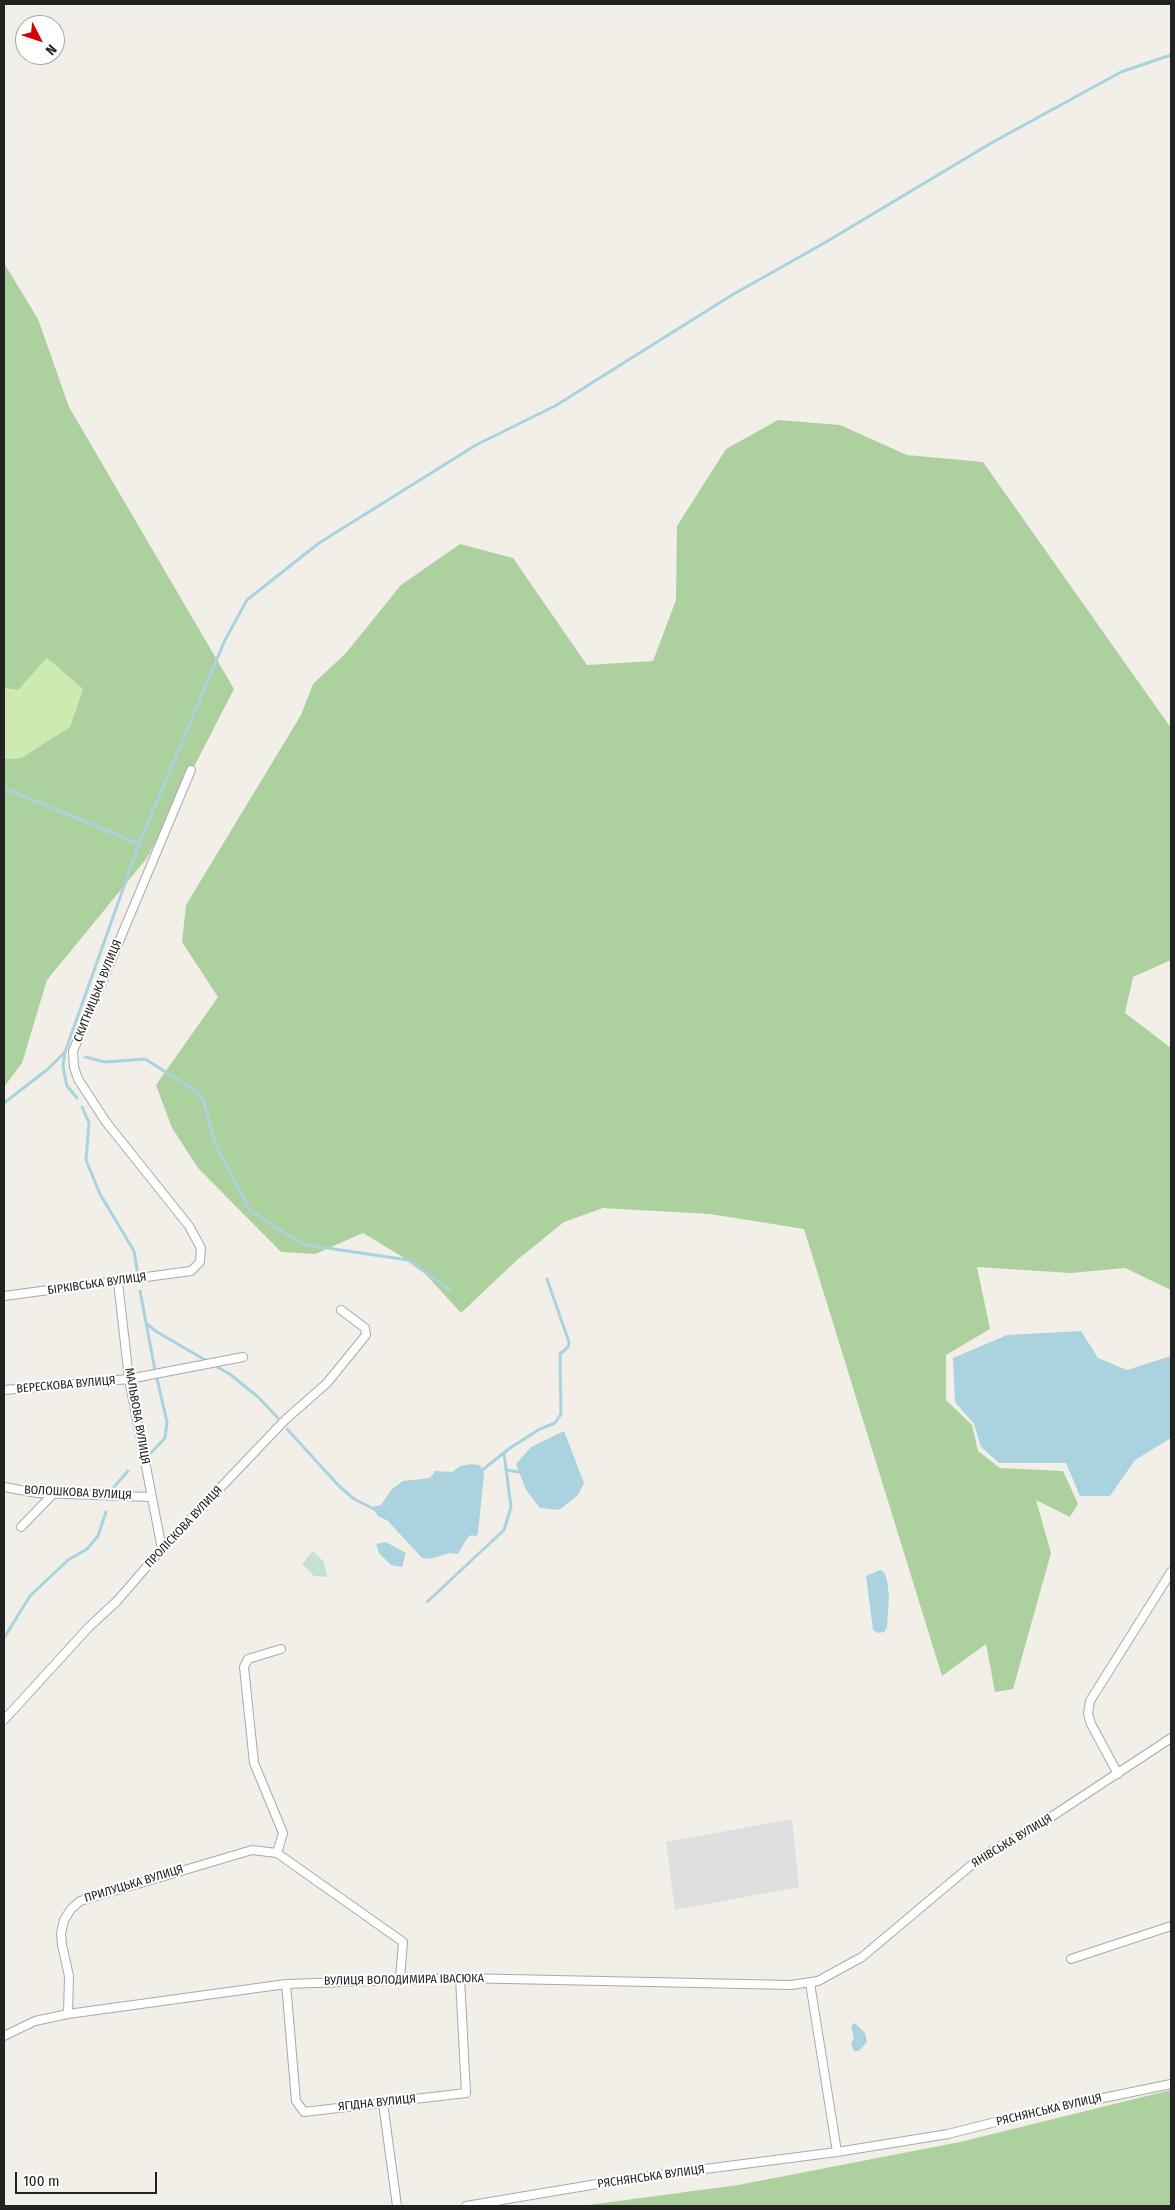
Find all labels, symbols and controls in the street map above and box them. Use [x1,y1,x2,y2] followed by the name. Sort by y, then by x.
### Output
[15,15,65,65] north arrow
[42,41,60,58] text: N
[71,938,125,1044] street label: СКИТНИЦЬКА ВУЛИЦЯ
[47,1270,147,1298] street label: БІРКІВСЬКА ВУЛИЦЯ
[121,1367,153,1465] street label: МАЛЬВОВА ВУЛИЦЯ
[16,1373,116,1397] street label: ВЕРЕСКОВА ВУЛИЦЯ
[24,1483,132,1503] street label: ВОЛОШКОВА ВУЛИЦЯ
[142,1483,226,1571] street label: ПРОЛІСКОВА ВУЛИЦЯ
[969,1811,1055,1871] street label: ЯНІВСЬКА ВУЛИЦЯ
[83,1862,185,1906] street label: ПРИЛУЦЬКА ВУЛИЦЯ
[324,1971,484,1989] street label: ВУЛИЦЯ ВОЛОДИМИРА ІВАСЮКА
[995,2091,1103,2129] street label: РЯСНЯНСЬКА ВУЛИЦЯ
[337,2092,417,2114] street label: ЯГІДНА ВУЛИЦЯ
[18,2162,160,2194] scale bar
[597,2162,705,2192] street label: РЯСНЯНСЬКА ВУЛИЦЯ
[23,2172,60,2190] text: 100 m

